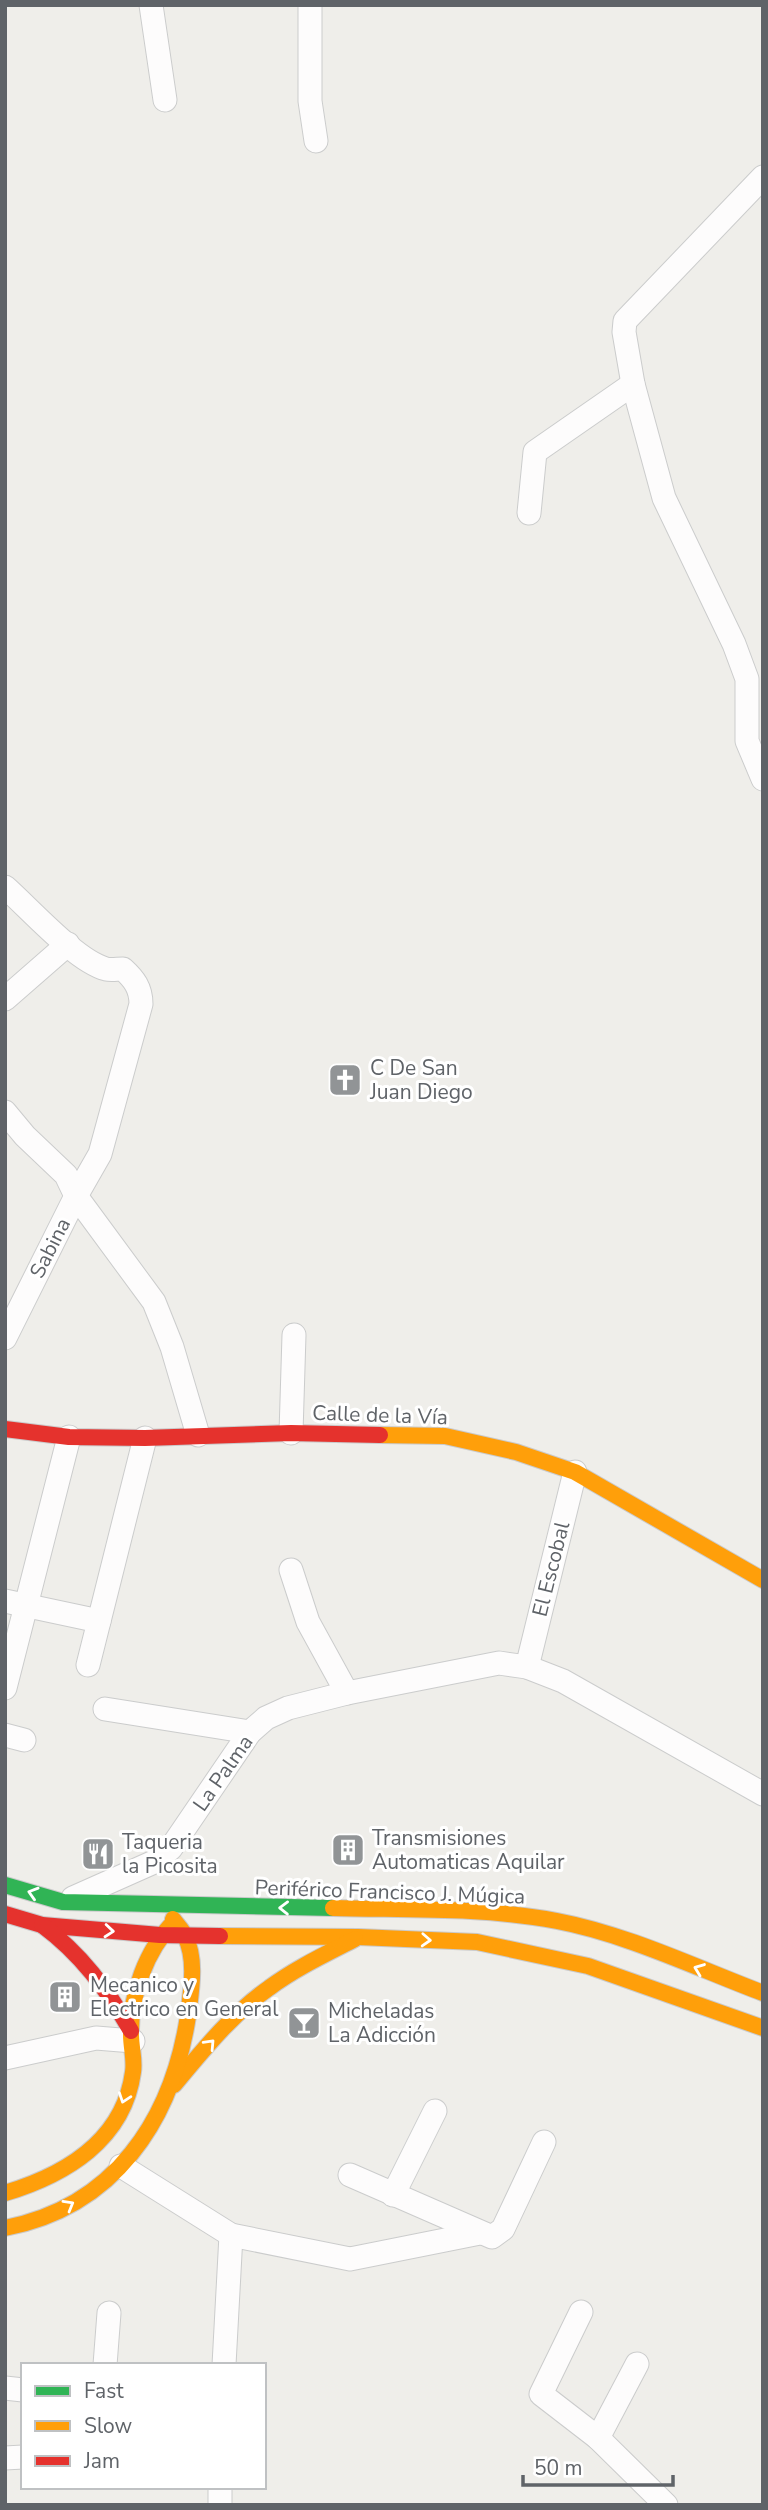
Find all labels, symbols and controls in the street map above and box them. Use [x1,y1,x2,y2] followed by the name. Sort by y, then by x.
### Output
[369,1054,473,1106] place label: C De San Juan Diego
[326,1061,364,1099] church icon: C De San Juan Diego
[23,1213,77,1283] street label: Sabina
[312,1399,448,1431] street label: Calle de la Vía
[526,1518,576,1619] street label: El Escobal
[187,1729,259,1817] street label: La Palma
[372,1824,565,1876] place label: Transmisiones Automaticas Aquilar
[122,1828,218,1880] place label: Taqueria la Picosita
[329,1831,367,1869] building icon: Transmisiones Automaticas Aquilar
[79,1835,117,1873] restaurant icon: Taqueria la Picosita
[254,1873,526,1911] street label: Periférico Francisco J. Múgica
[27,1887,39,1902] one-way arrow
[278,1900,289,1916] one-way arrow
[104,1923,115,1938] one-way arrow
[421,1932,432,1947] one-way arrow
[693,1963,705,1977] one-way arrow
[90,1971,279,2023] place label: Mecanico y Electrico en General
[46,1978,84,2016] building icon: Mecanico y Electrico en General
[328,1997,436,2049] place label: Micheladas La Adicción
[285,2004,323,2042] bar icon: Micheladas La Adicción
[202,2039,215,2052] one-way arrow
[118,2091,132,2104] one-way arrow
[61,2200,74,2213] one-way arrow
[21,2363,266,2489] legend
[84,2377,124,2405] text: Fast
[84,2412,133,2440] text: Slow
[523,2444,674,2488] scale bar
[83,2447,120,2475] text: Jam
[534,2454,583,2482] text: 50 m

